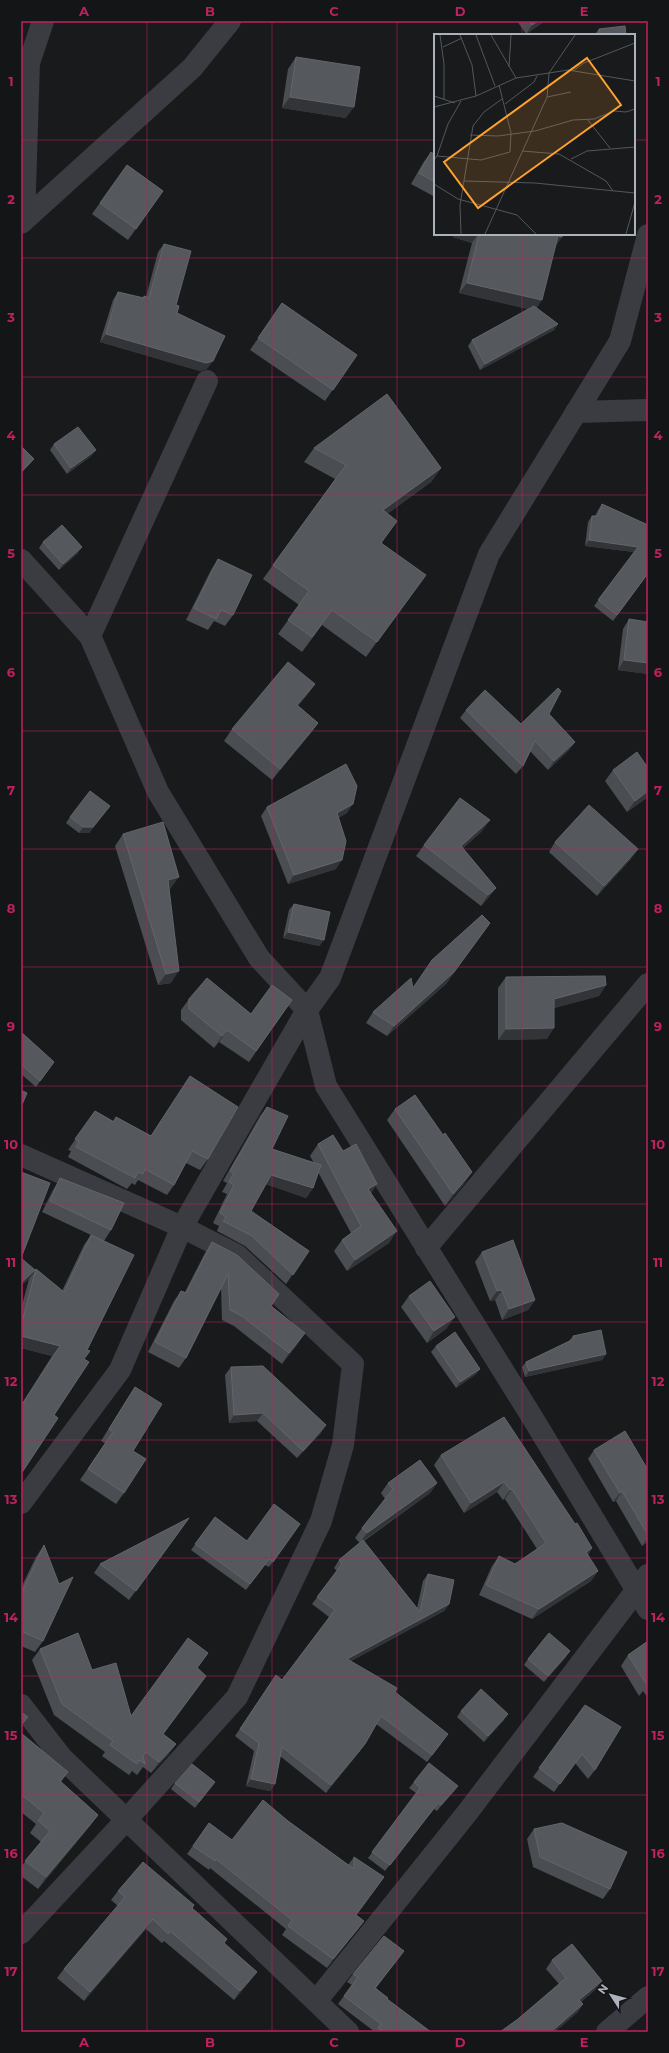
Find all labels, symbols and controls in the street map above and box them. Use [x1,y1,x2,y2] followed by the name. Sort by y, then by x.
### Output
[78,3,90,19] text: A
[205,3,215,19] text: B
[329,3,339,19] text: C
[455,3,466,19] text: D
[580,3,589,19] text: E
[434,34,635,235] inset map
[8,73,14,89] text: 1
[655,73,661,89] text: 1
[7,191,15,207] text: 2
[654,191,662,207] text: 2
[6,309,15,325] text: 3
[653,309,662,325] text: 3
[7,427,16,443] text: 4
[654,427,663,443] text: 4
[7,545,15,561] text: 5
[654,545,662,561] text: 5
[7,664,16,680] text: 6
[654,664,663,680] text: 6
[7,782,15,798] text: 7
[654,782,662,798] text: 7
[7,900,16,916] text: 8
[654,900,663,916] text: 8
[7,1018,15,1034] text: 9
[654,1018,662,1034] text: 9
[4,1136,18,1152] text: 10
[651,1136,665,1152] text: 10
[6,1254,16,1270] text: 11
[653,1254,663,1270] text: 11
[5,1373,18,1389] text: 12
[652,1373,665,1389] text: 12
[5,1491,18,1507] text: 13
[652,1491,665,1507] text: 13
[4,1609,18,1625] text: 14
[651,1609,665,1625] text: 14
[5,1727,18,1743] text: 15
[652,1727,665,1743] text: 15
[4,1845,18,1861] text: 16
[651,1845,665,1861] text: 16
[4,1963,18,1979] text: 17
[651,1963,665,1979] text: 17
[591,1975,631,2015] north arrow
[595,1981,611,1997] text: N
[78,2034,90,2050] text: A
[205,2034,215,2050] text: B
[329,2034,339,2050] text: C
[455,2034,466,2050] text: D
[580,2034,589,2050] text: E

